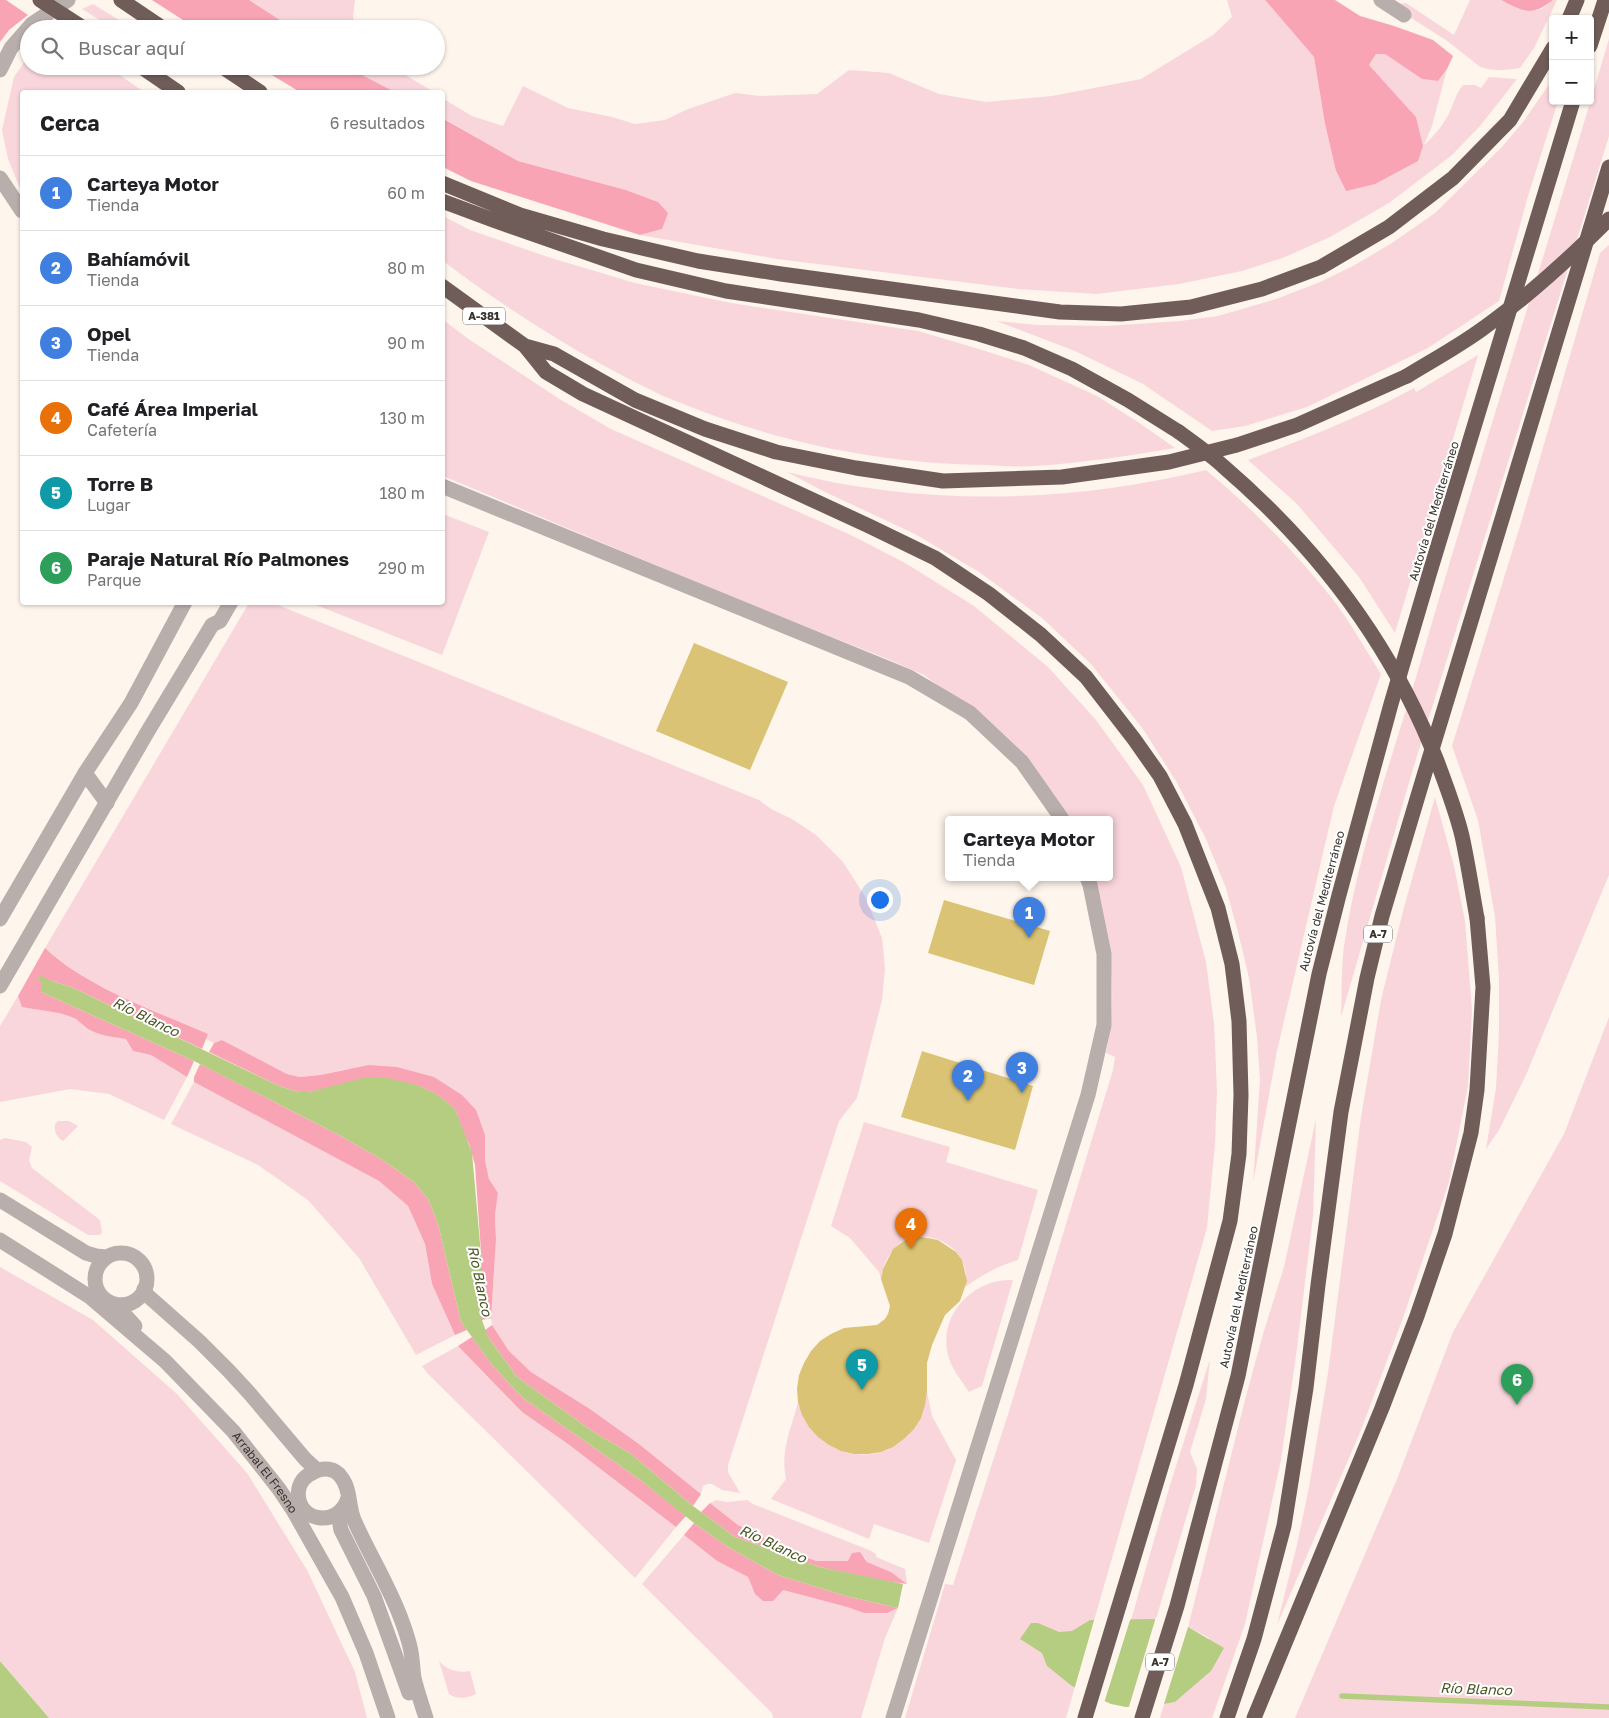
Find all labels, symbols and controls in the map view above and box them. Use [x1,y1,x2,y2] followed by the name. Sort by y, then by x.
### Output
[1549,15,1594,105] map controls
[1549,15,1594,60] button: +
[20,20,445,75] search box
[38,34,66,62] icon: search
[78,36,185,59] text: Buscar aquí
[1549,60,1594,105] button: −
[40,110,99,136] text: Cerca
[330,113,425,133] text: 6 resultados
[87,172,219,195] text: Carteya Motor
[52,183,60,203] text: 1
[387,183,425,203] text: 60 m
[87,195,139,215] text: Tienda
[87,247,190,270] text: Bahíamóvil
[51,258,61,278] text: 2
[387,258,425,278] text: 80 m
[87,270,139,290] text: Tienda
[463,308,505,324] road number: A-381
[87,322,131,345] text: Opel
[51,333,61,353] text: 3
[387,333,425,353] text: 90 m
[87,345,139,365] text: Tienda
[87,397,258,420] text: Café Área Imperial
[51,408,61,428] text: 4
[380,408,425,428] text: 130 m
[87,420,157,440] text: Cafetería
[1405,439,1462,582] street label: Autovía del Mediterráneo
[87,472,153,495] text: Torre B
[51,483,61,503] text: 5
[379,483,425,503] text: 180 m
[87,495,131,515] text: Lugar
[87,547,349,570] text: Paraje Natural Río Palmones
[51,558,61,578] text: 6
[378,558,425,578] text: 290 m
[87,570,141,590] text: Parque
[945,816,1113,881] popup
[963,827,1095,850] text: Carteya Motor
[1296,829,1348,973] street label: Autovía del Mediterráneo
[963,850,1015,870] text: Tienda
[867,887,893,913] your location
[1013,897,1045,938] pin: 1
[1364,926,1392,942] road number: A-7
[110,993,184,1041] water label: Río Blanco
[1006,1052,1038,1093] pin: 3
[952,1060,984,1101] pin: 2
[895,1208,927,1249] pin: 4
[1216,1224,1261,1369] street label: Autovía del Mediterráneo
[465,1244,497,1319] water label: Río Blanco
[846,1349,878,1390] pin: 5
[1501,1364,1533,1405] pin: 6
[229,1428,301,1516] street label: Arrabal El Fresno
[737,1521,811,1567] water label: Río Blanco
[1146,1654,1174,1670] road number: A-7
[1440,1679,1514,1698] water label: Río Blanco

